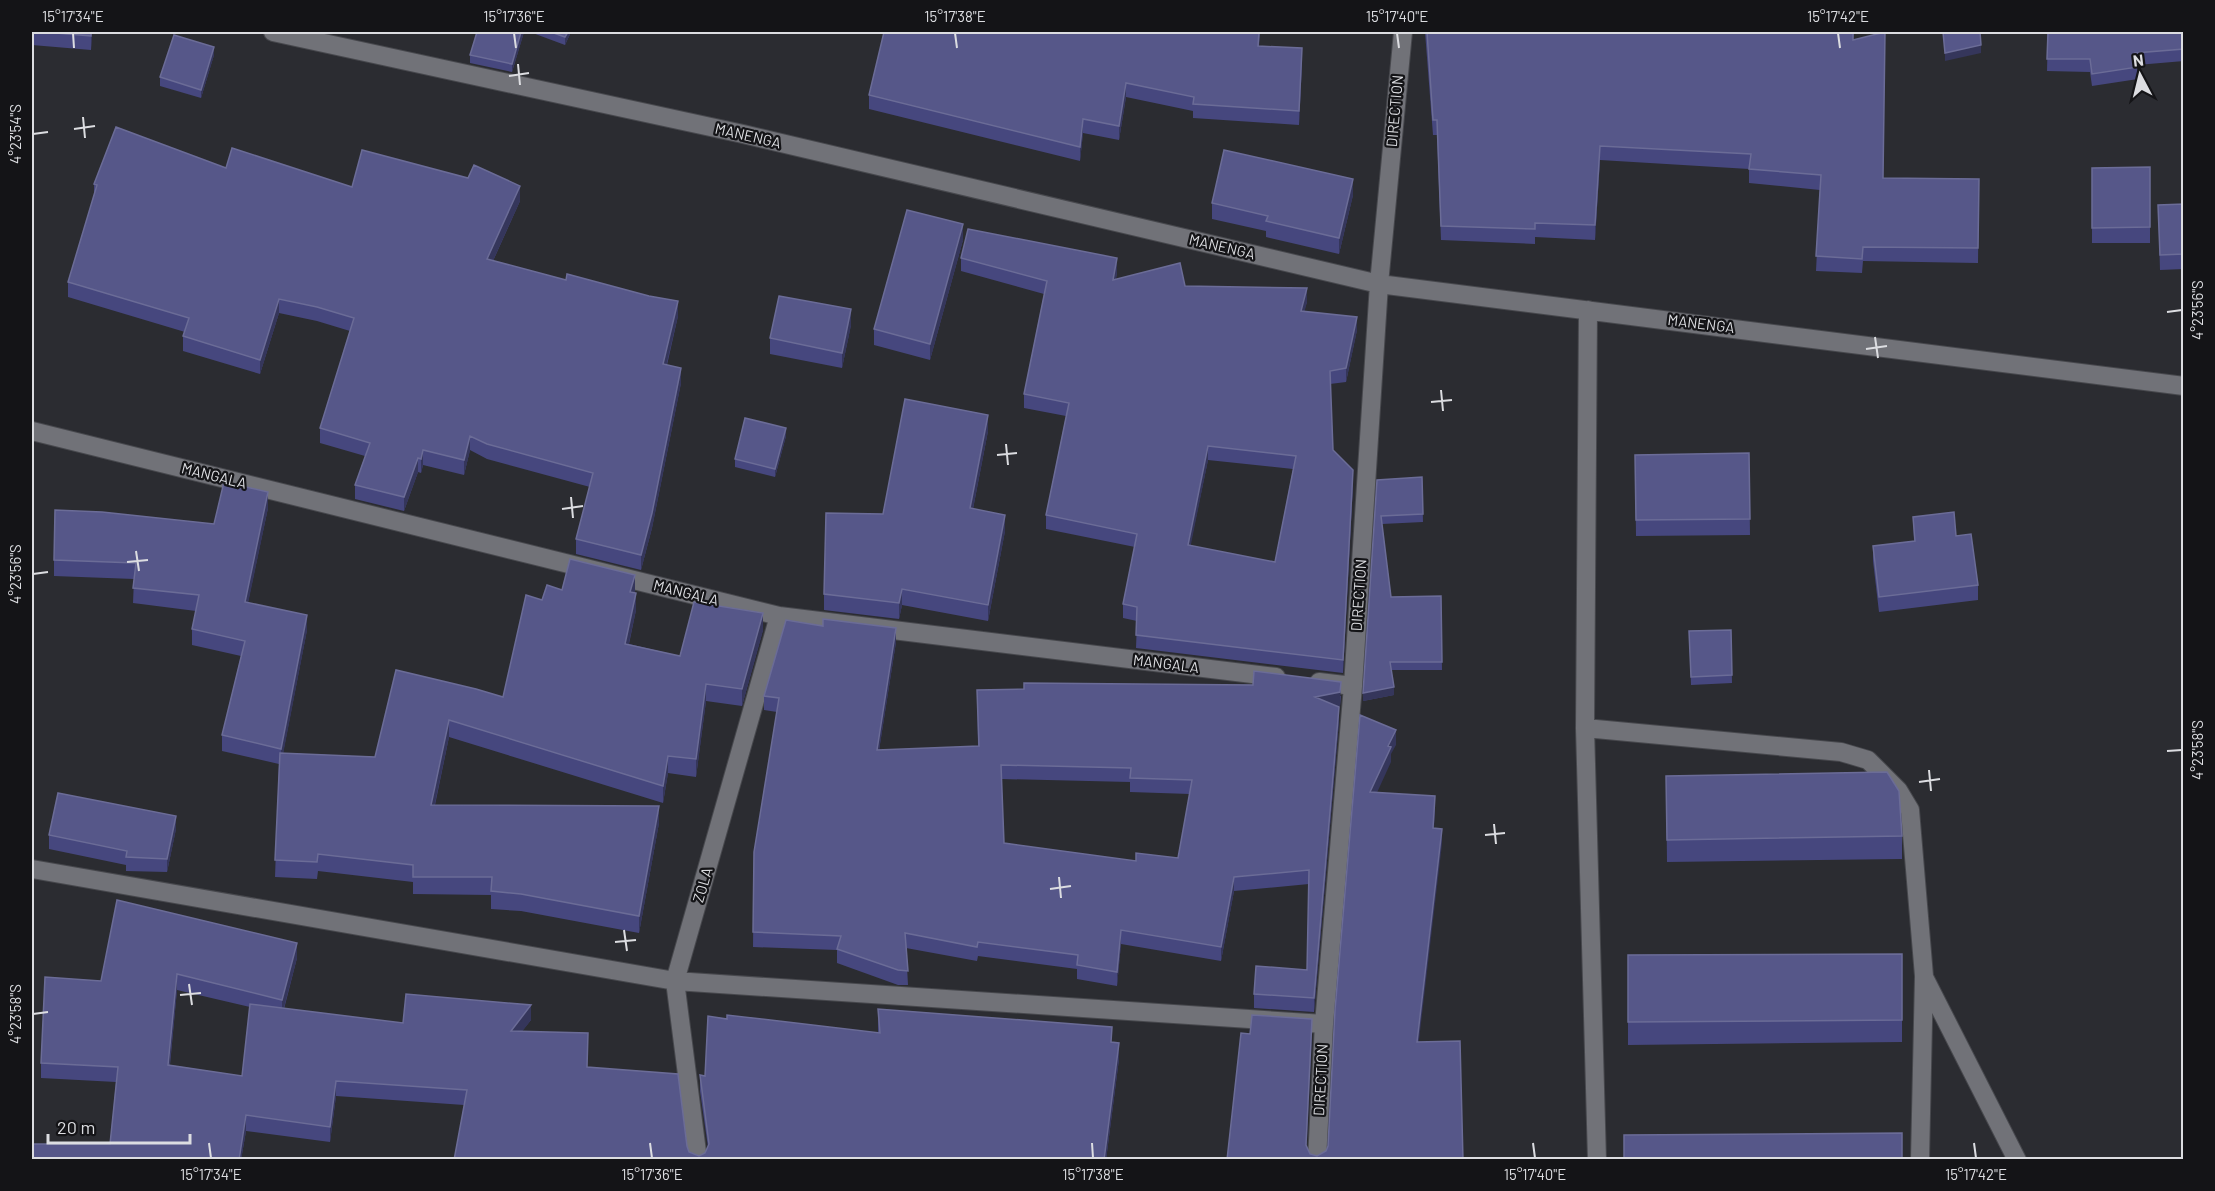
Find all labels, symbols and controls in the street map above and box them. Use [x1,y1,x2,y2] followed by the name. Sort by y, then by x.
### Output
[42,7,104,25] text: 15°17'34"E
[483,7,545,25] text: 15°17'36"E
[924,7,986,25] text: 15°17'38"E
[1366,7,1428,25] text: 15°17'40"E
[1807,7,1869,25] text: 15°17'42"E
[2110,45,2170,105] north arrow
[2132,50,2145,70] text: N
[1382,74,1406,148] street label: DIRECTION
[6,104,24,164] text: 4°23'54"S
[713,119,783,151] street label: MANENGA
[1187,230,1257,262] street label: MANENGA
[2188,280,2206,340] text: 4°23'56"S
[1667,310,1736,336] street label: MANENGA
[180,458,249,492] street label: MANGALA
[6,544,24,604] text: 4°23'56"S
[1347,558,1370,632] street label: DIRECTION
[652,575,721,609] street label: MANGALA
[1132,650,1200,676] street label: MANGALA
[2188,720,2206,780] text: 4°23'58"S
[688,865,716,904] street label: ZOLA
[6,984,24,1044] text: 4°23'58"S
[1309,1043,1331,1117] street label: DIRECTION
[48,1107,190,1145] scale bar
[57,1116,95,1138] text: 20 m
[180,1165,242,1183] text: 15°17'34"E
[621,1165,683,1183] text: 15°17'36"E
[1062,1165,1124,1183] text: 15°17'38"E
[1504,1165,1566,1183] text: 15°17'40"E
[1945,1165,2007,1183] text: 15°17'42"E

